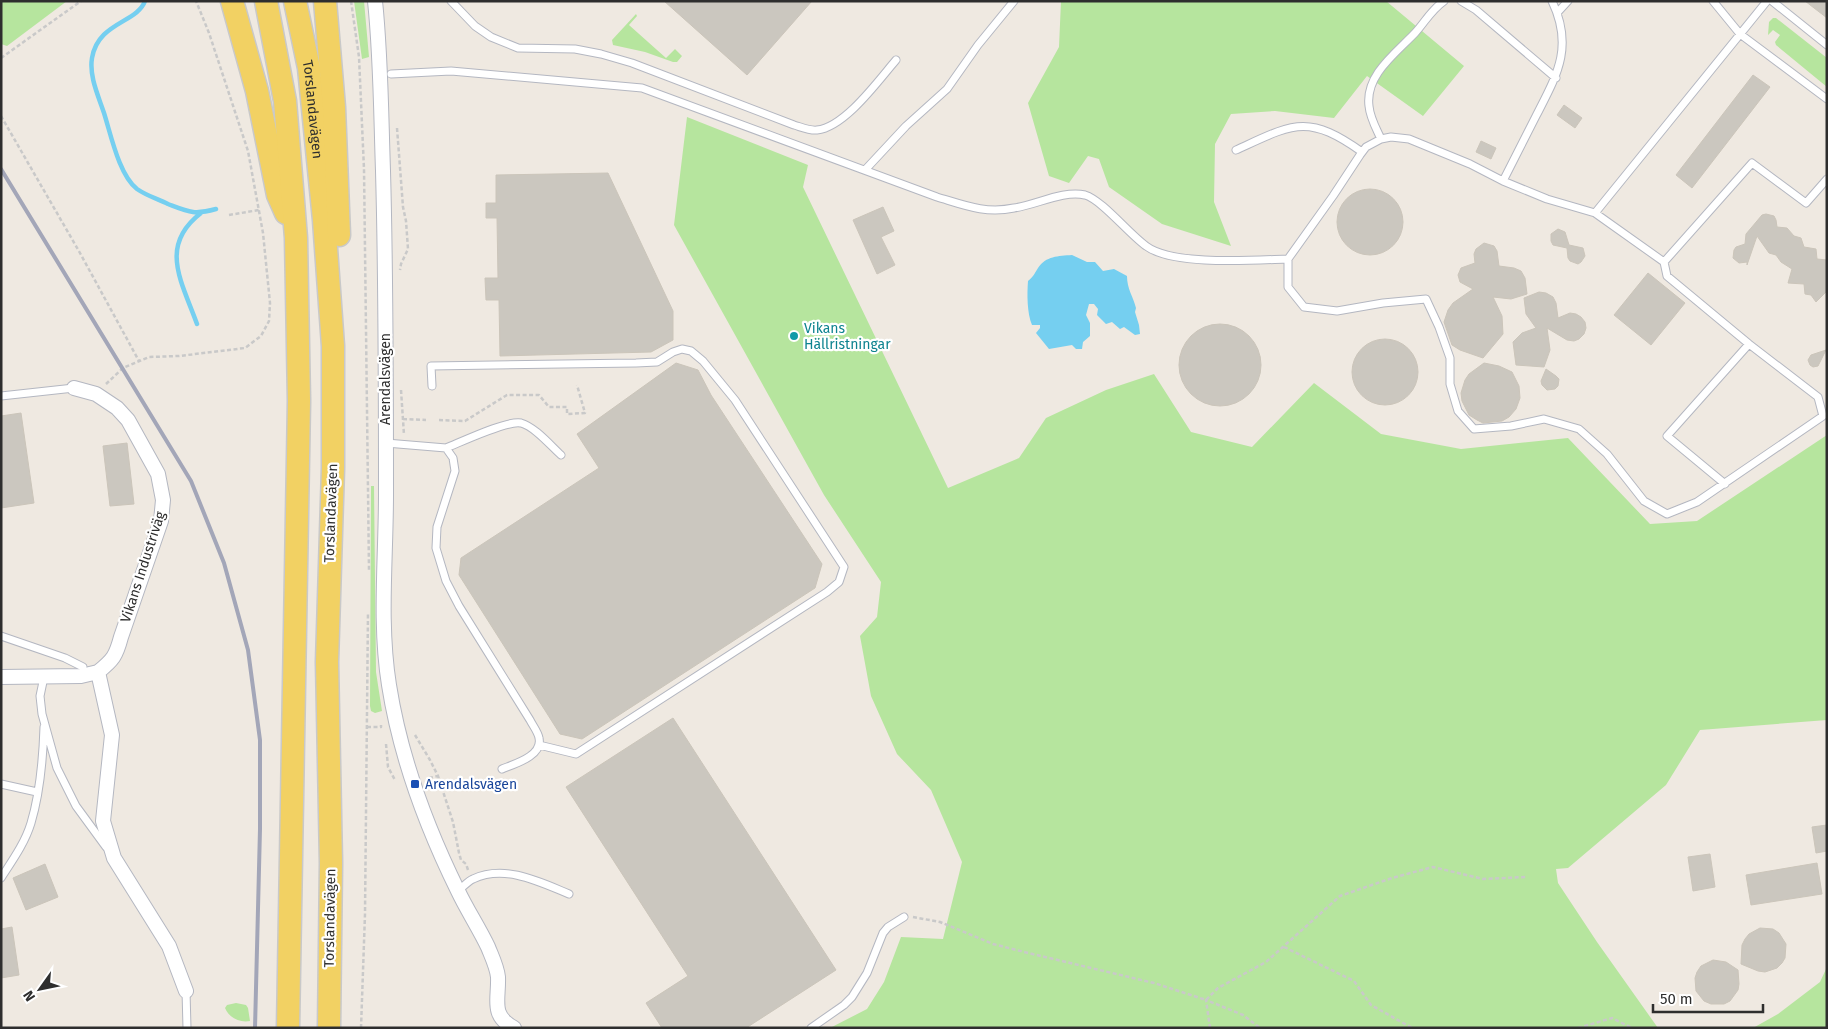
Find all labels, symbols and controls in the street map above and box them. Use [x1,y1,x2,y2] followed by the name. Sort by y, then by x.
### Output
[299,58,326,160] street label: Torslandavägen
[804,320,891,353] place label: Vikans Hällristningar
[788,330,800,342] marker: Vikans Hällristningar
[377,333,394,425] street label: Arendalsvägen
[321,463,341,563] street label: Torslandavägen
[117,509,169,625] street label: Vikans Industriväg
[425,776,517,793] place label: Arendalsvägen
[409,778,421,790] marker: Arendalsvägen
[321,868,339,968] street label: Torslandavägen
[15,964,65,1014] north arrow
[1653,982,1763,1014] scale bar
[20,987,39,1004] text: N
[1660,990,1693,1008] text: 50 m

